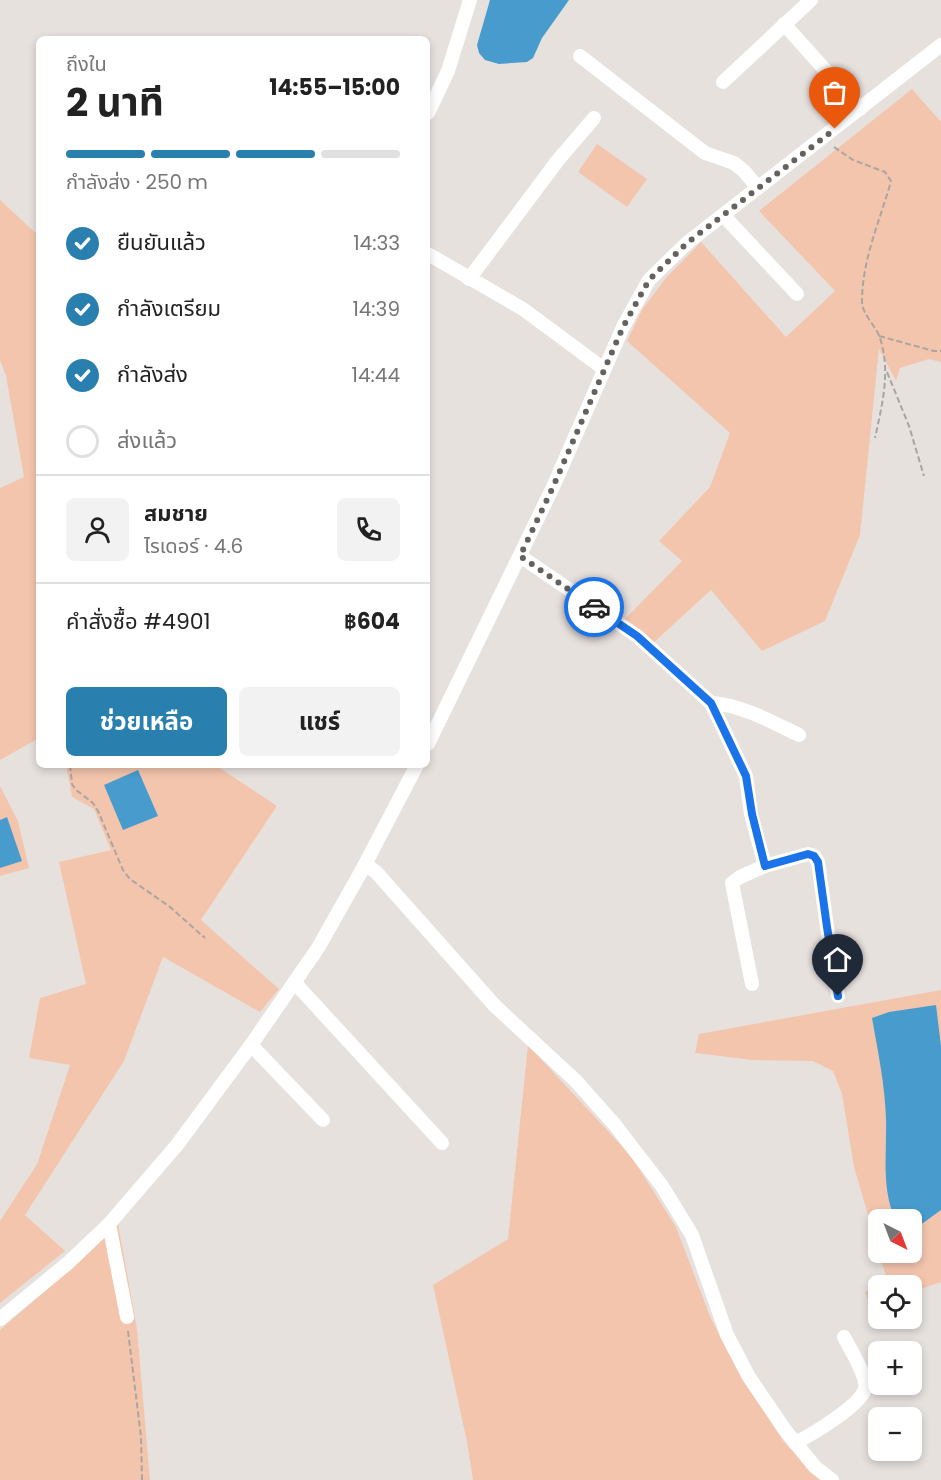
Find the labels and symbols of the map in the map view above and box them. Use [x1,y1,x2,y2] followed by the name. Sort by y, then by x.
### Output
[809,67,860,129] pin
[564,577,624,637] courier
[812,934,863,996] pin
[868,1209,922,1263] north arrow

